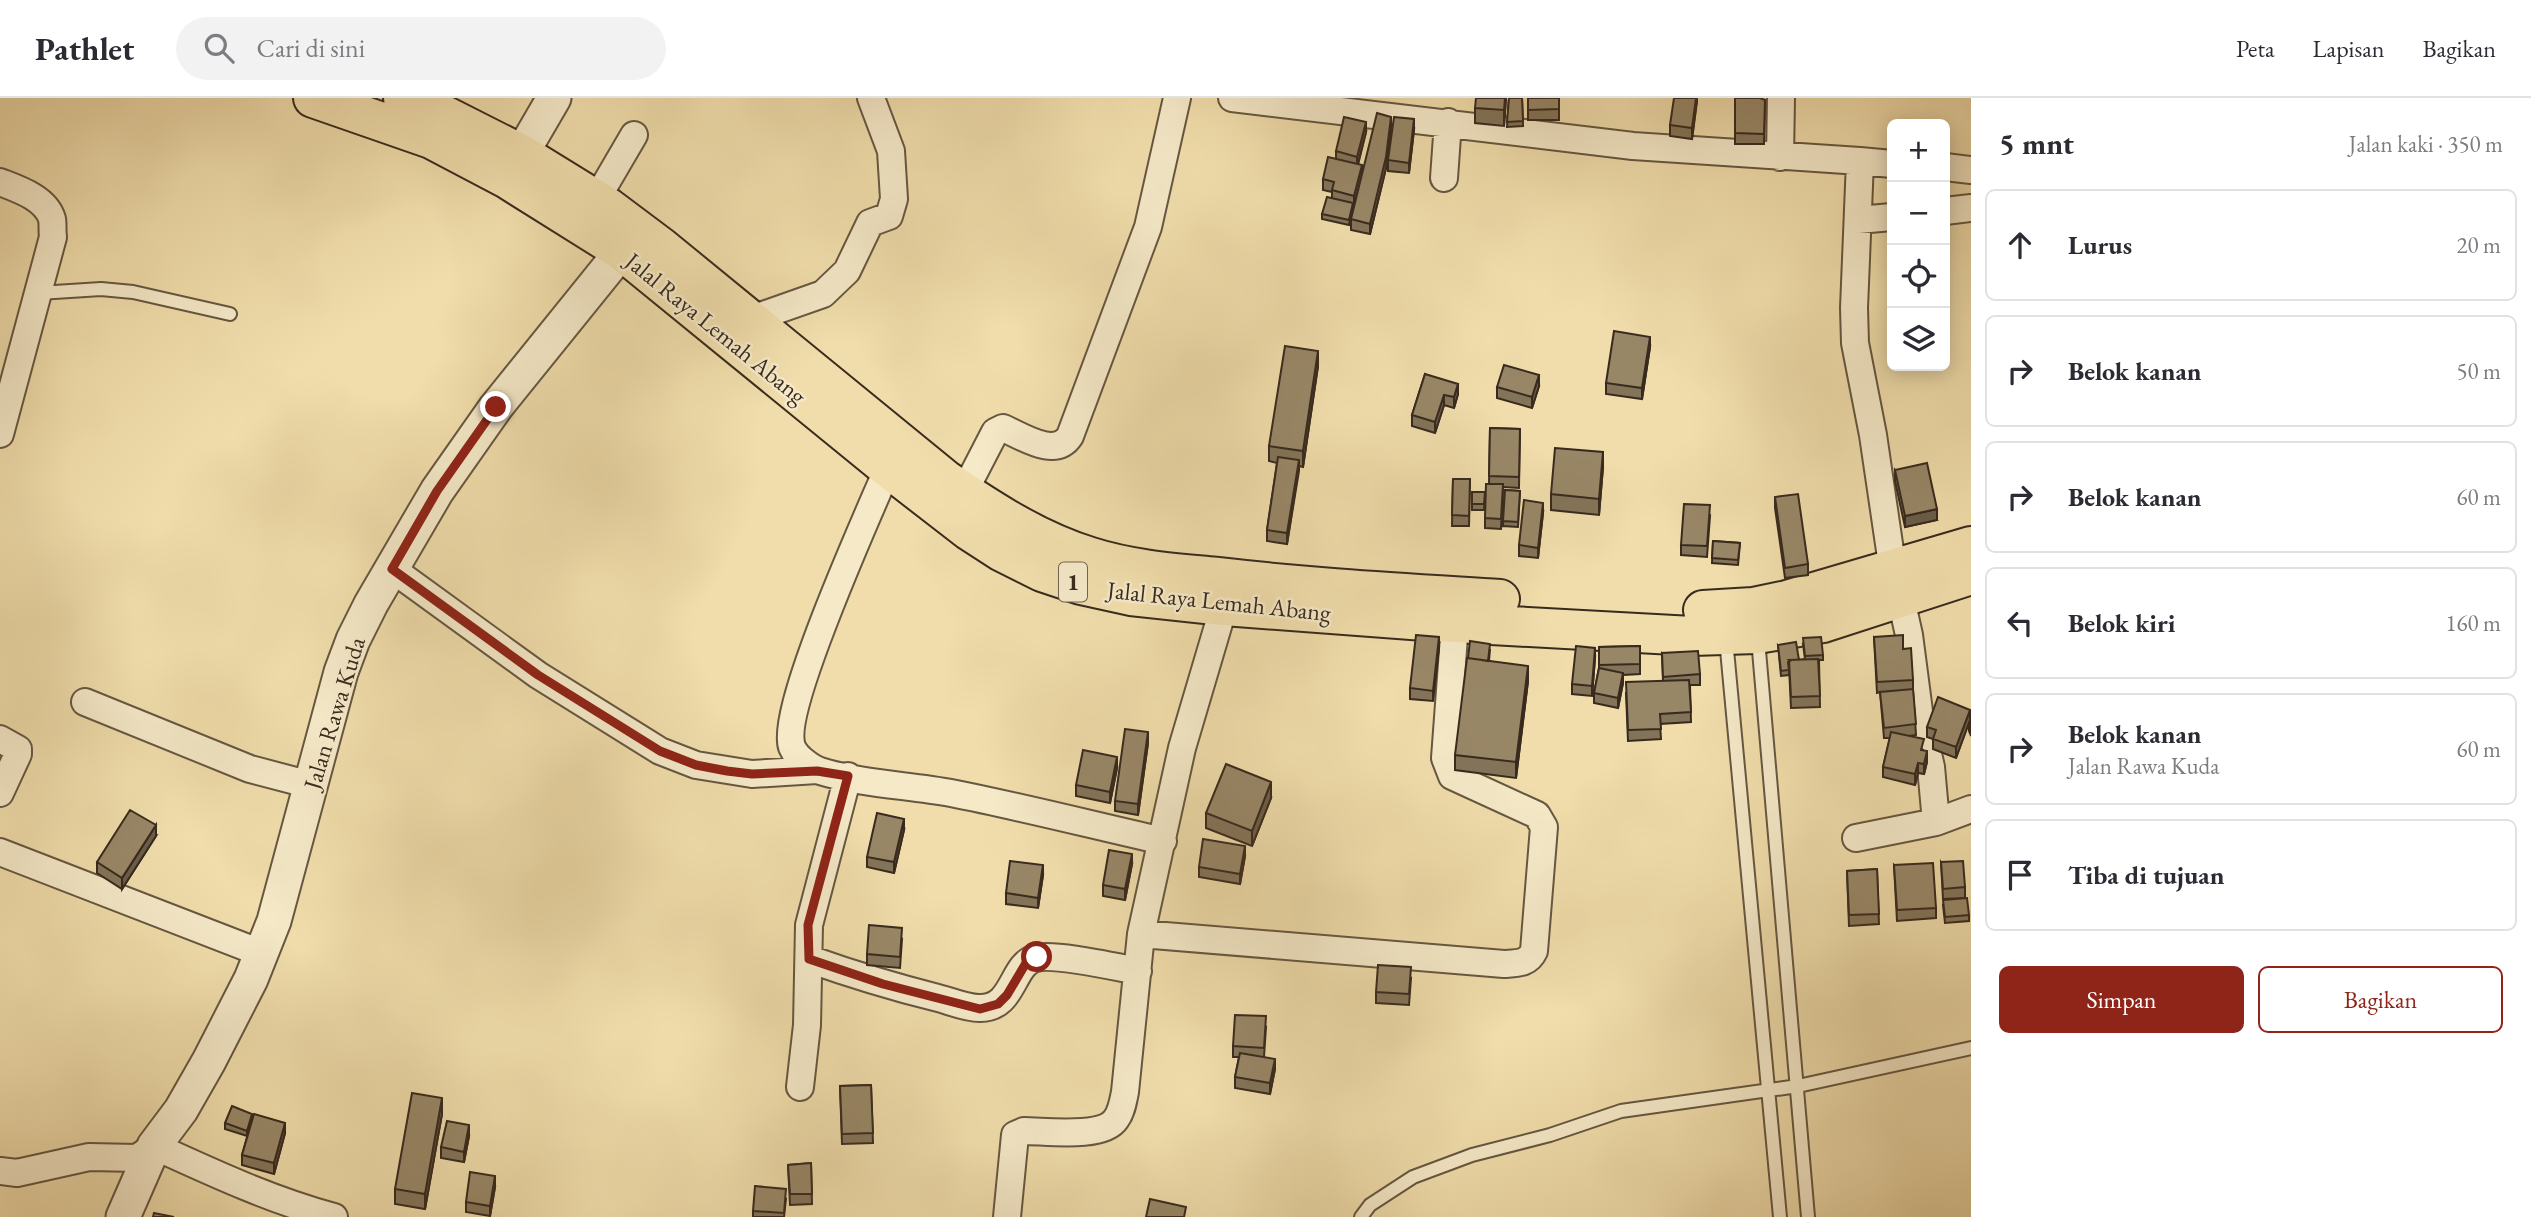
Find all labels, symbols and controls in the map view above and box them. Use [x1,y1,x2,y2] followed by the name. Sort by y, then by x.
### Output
[176,17,666,80] search box
[35,27,134,70] text: Pathlet
[200,29,238,67] icon: search
[256,31,365,65] text: Cari di sini
[2236,33,2275,64] text: Peta
[2313,33,2385,64] text: Lapisan
[2423,33,2496,64] text: Bagikan
[1887,119,1950,371] map controls
[1887,119,1950,182] button: +
[1999,124,2074,163] text: 5 mnt
[2349,129,2503,159] text: Jalan kaki · 350 m
[1887,182,1950,245] button: −
[2001,226,2039,264] icon: ahead
[2068,228,2132,262] text: Lurus
[2456,230,2501,260] text: 20 m
[617,244,813,411] street label: Jalal Raya Lemah Abang
[1887,245,1950,308] button: locate
[1887,308,1950,371] button: layers
[2001,352,2039,390] icon: right
[2068,354,2202,388] text: Belok kanan
[2456,356,2501,386] text: 50 m
[480,391,511,422] route end
[2001,478,2039,516] icon: right
[2068,480,2202,514] text: Belok kanan
[2456,482,2501,512] text: 60 m
[1059,562,1087,602] road number: 1
[1104,574,1333,628] street label: Jalal Raya Lemah Abang
[2001,604,2039,642] icon: left
[2068,606,2175,640] text: Belok kiri
[2445,608,2501,638] text: 160 m
[296,633,372,795] street label: Jalan Rawa Kuda
[2068,717,2202,751] text: Belok kanan
[2001,730,2039,768] icon: right
[2456,734,2501,764] text: 60 m
[2068,751,2219,781] text: Jalan Rawa Kuda
[2001,856,2039,894] icon: arrive
[2068,858,2224,892] text: Tiba di tujuan
[1021,941,1052,972] route start
[1999,966,2244,1033] button: Simpan
[2258,966,2503,1033] button: Bagikan

